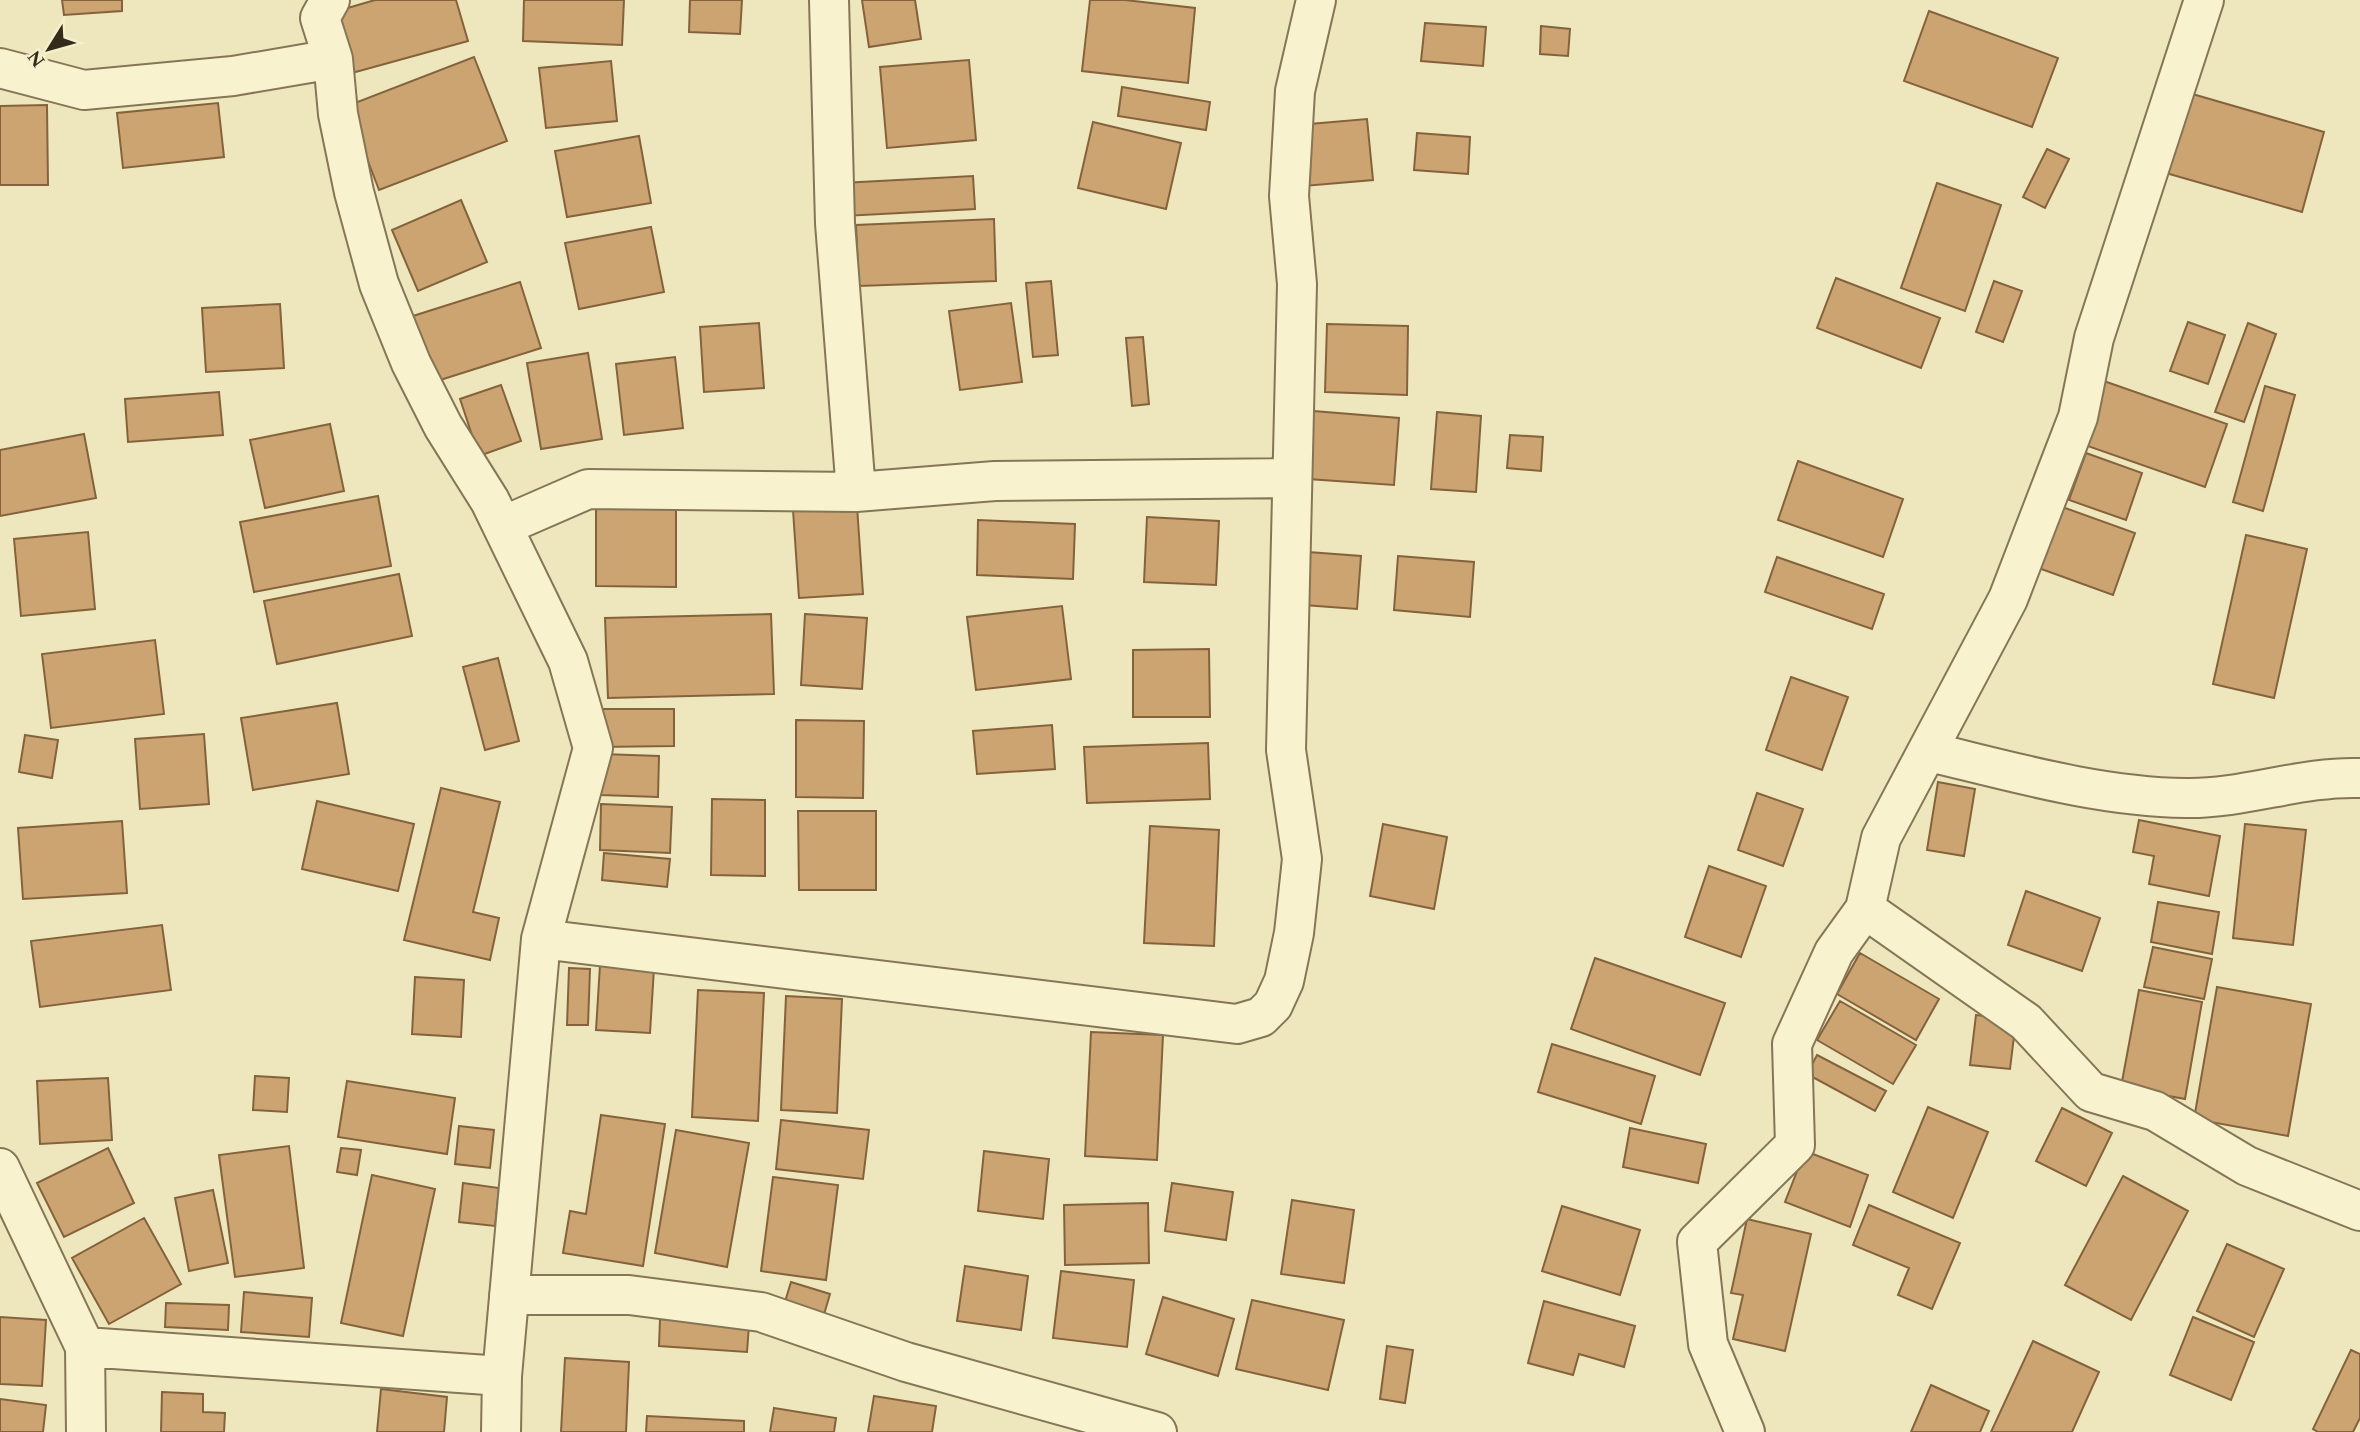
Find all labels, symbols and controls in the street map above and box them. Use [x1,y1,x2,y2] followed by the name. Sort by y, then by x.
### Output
[14,14,84,84] north arrow
[20,43,53,73] text: N

